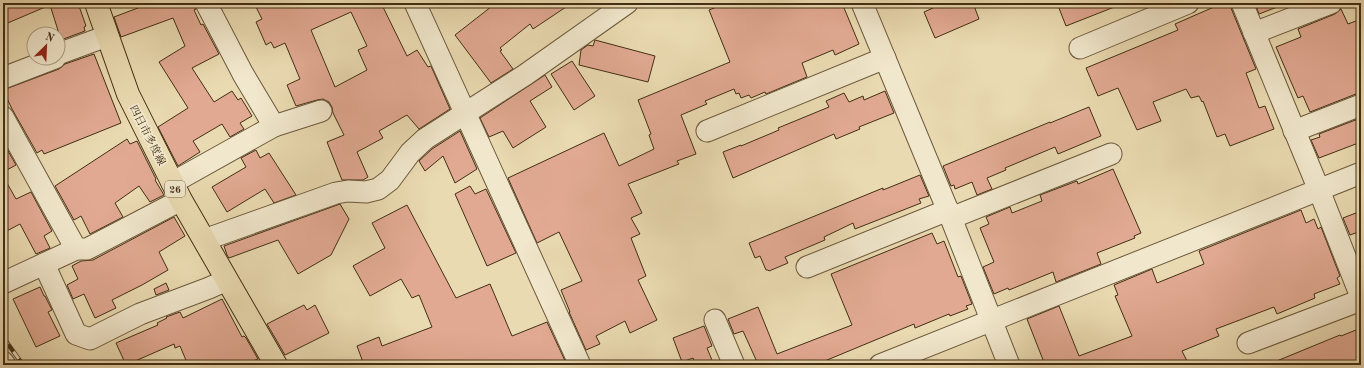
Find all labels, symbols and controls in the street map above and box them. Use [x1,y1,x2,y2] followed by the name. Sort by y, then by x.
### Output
[26,26,66,66] north arrow
[43,32,56,45] text: N
[127,103,168,168] street label: 四日市多度線
[165,181,185,197] road number: 26

